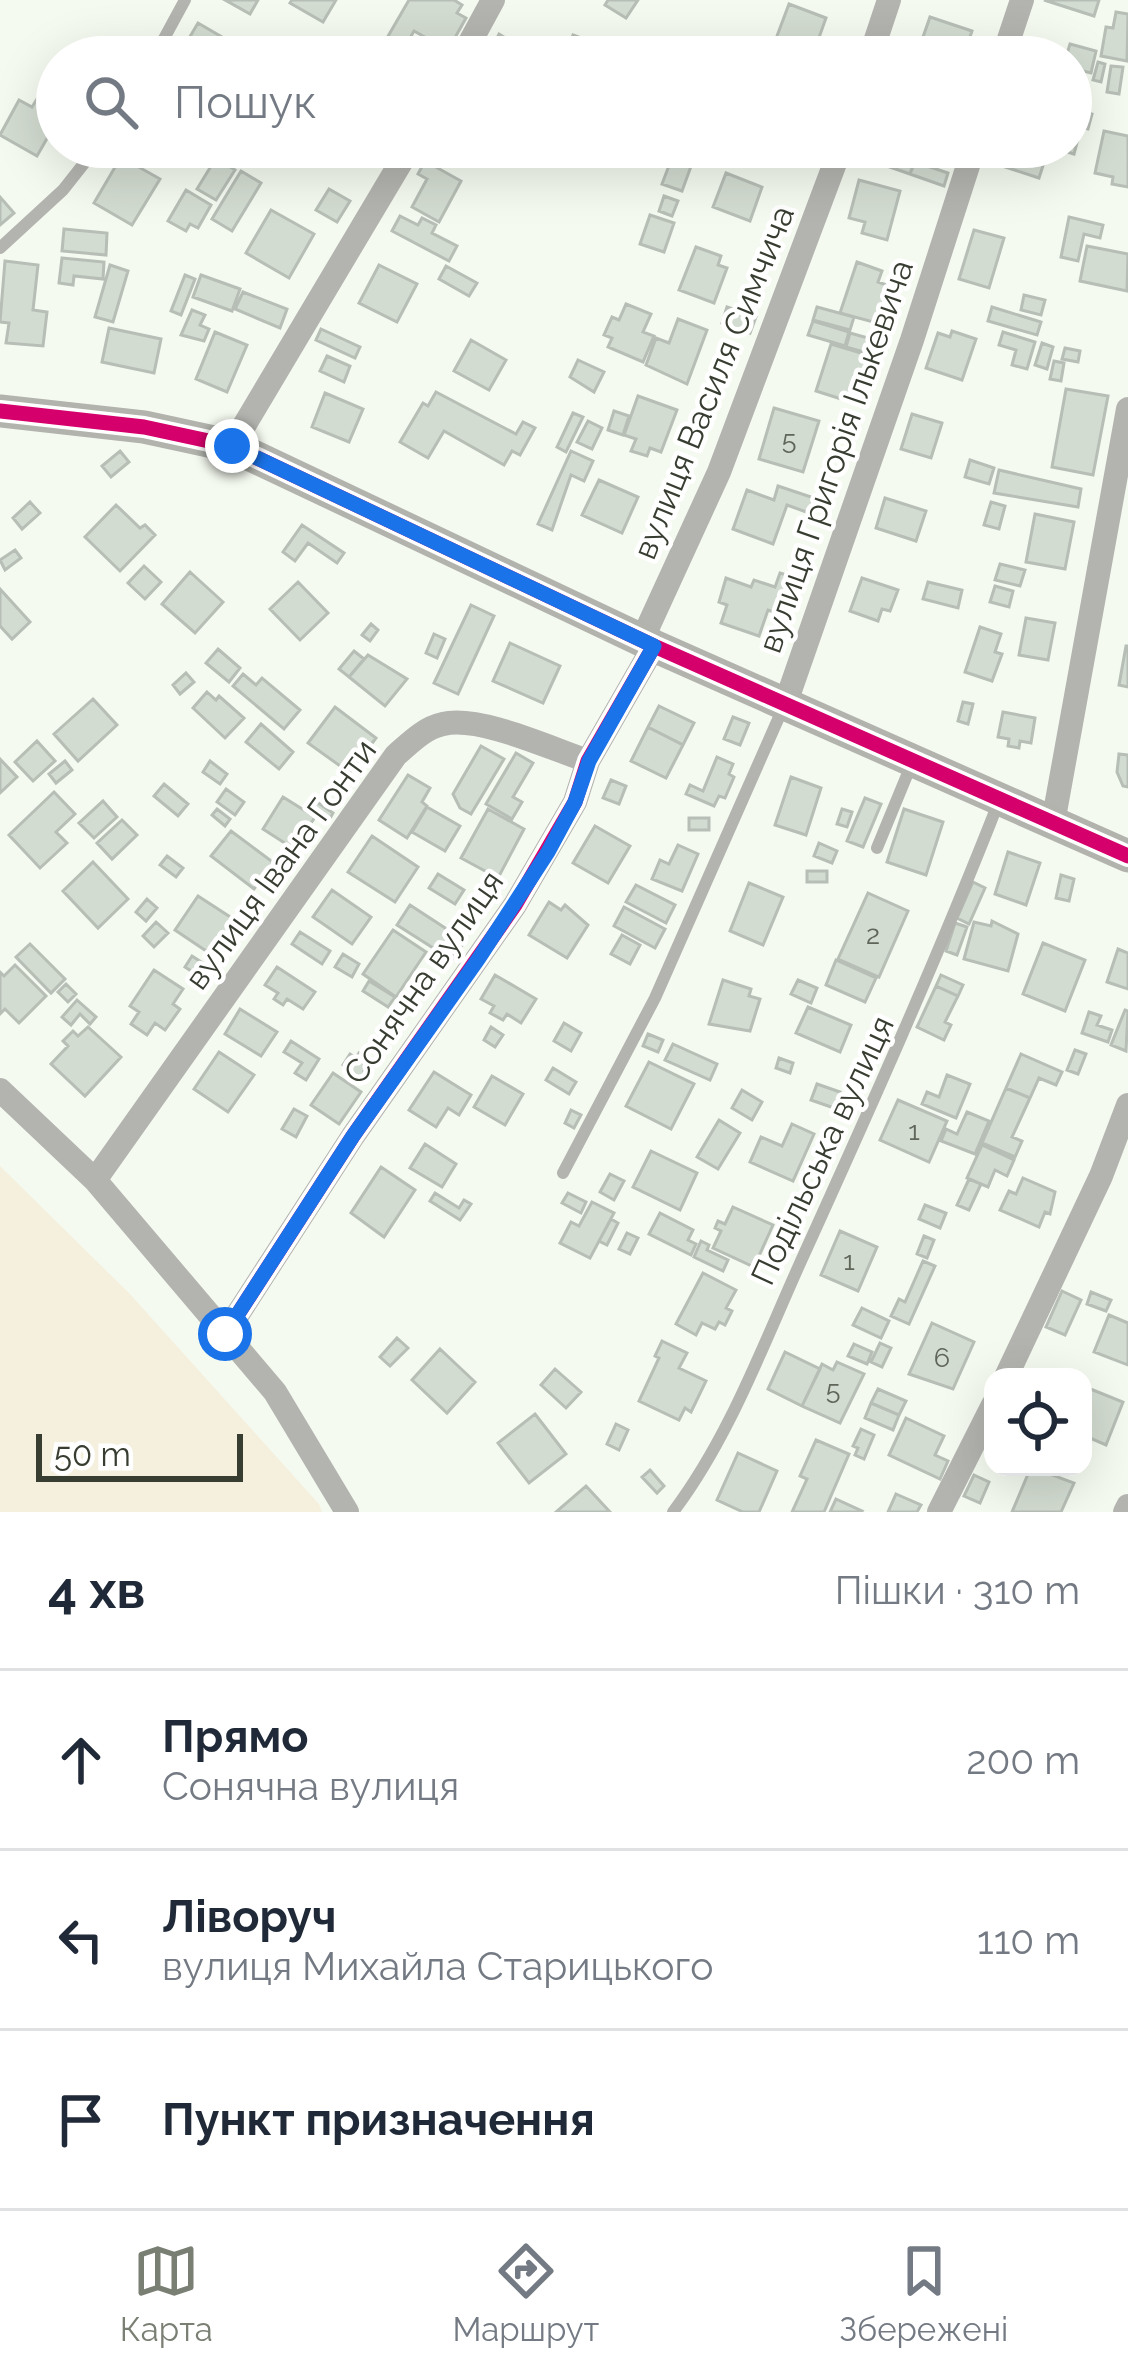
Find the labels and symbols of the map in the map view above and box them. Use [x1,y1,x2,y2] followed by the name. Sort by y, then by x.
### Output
[625,200,802,565] street label: вулиця Василя Симчича
[750,255,921,658] street label: вулиця Григорія Ількевича
[205,419,259,473] route end
[782,424,796,455] house number: 5
[177,732,384,997] street label: вулиця Івана Гонти
[335,863,511,1091] street label: Сонячна вулиця
[866,919,880,950] house number: 2
[743,1010,902,1291] street label: Подільська вулиця
[908,1115,920,1146] house number: 1
[843,1245,855,1276] house number: 1
[198,1307,252,1361] route start
[934,1342,950,1373] house number: 6
[826,1374,840,1405] house number: 5
[36,1428,243,1481] scale bar

